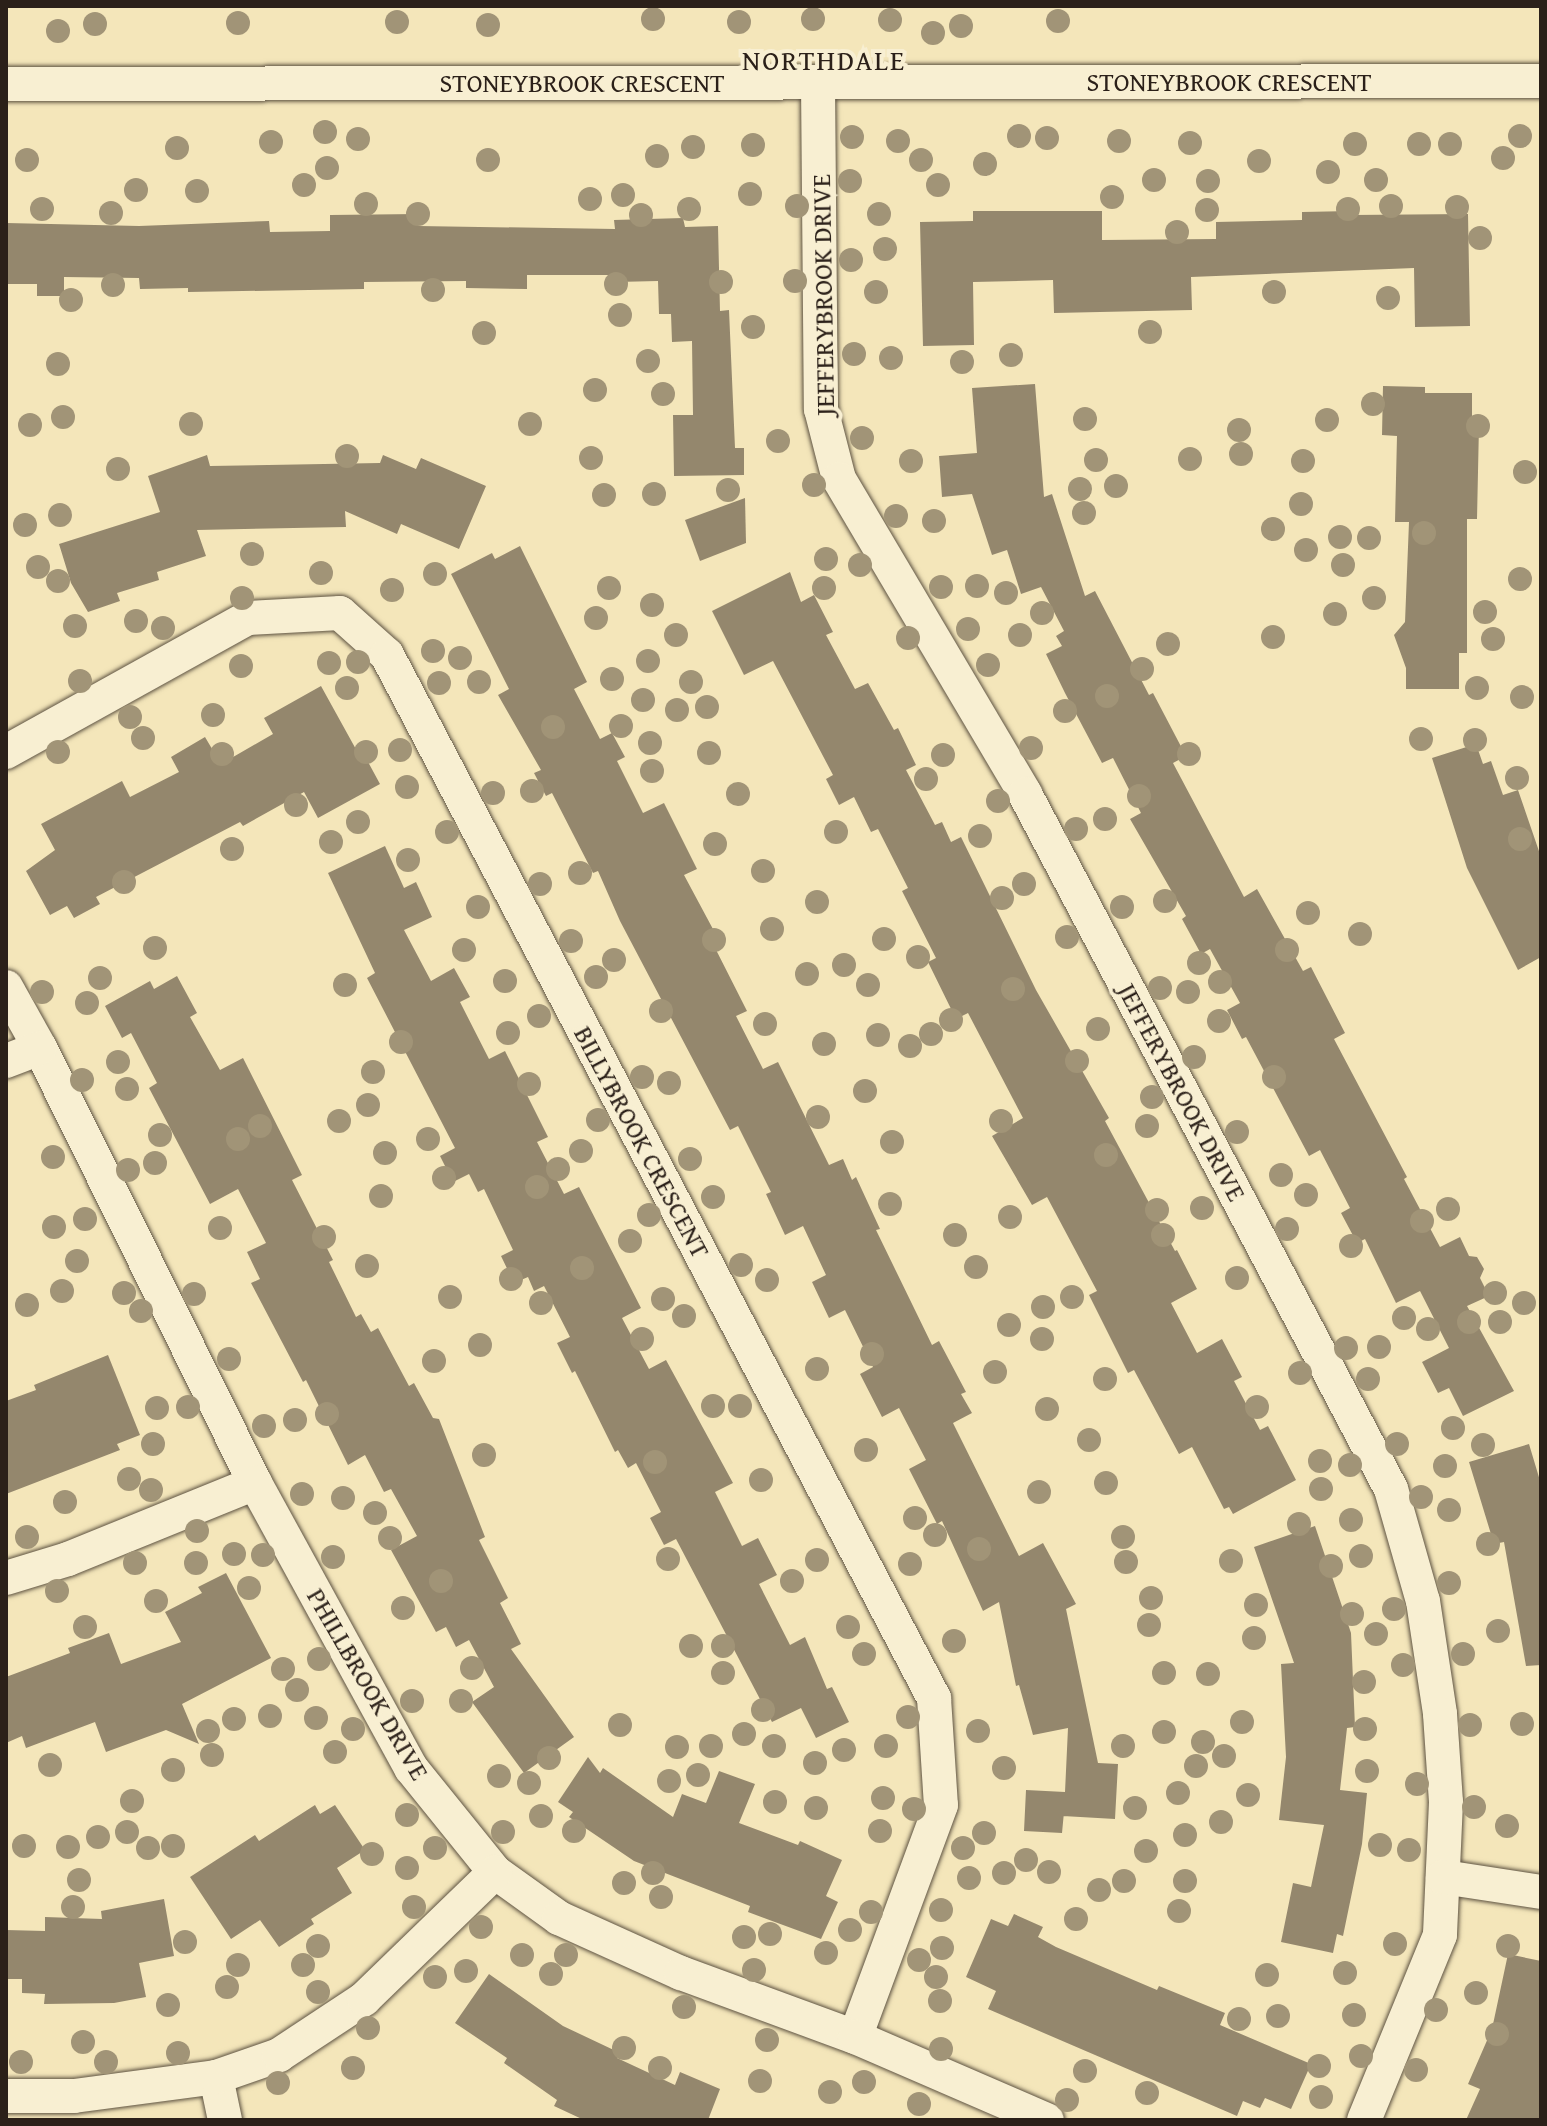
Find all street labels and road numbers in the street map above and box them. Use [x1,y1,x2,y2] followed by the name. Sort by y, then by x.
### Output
[1086,66,1372,98] street label: STONEYBROOK CRESCENT
[439,67,725,99] street label: STONEYBROOK CRESCENT
[805,174,841,416] street label: JEFFERYBROOK DRIVE
[1111,978,1253,1206] street label: JEFFERYBROOK DRIVE
[568,1021,716,1263] street label: BILLYBROOK CRESCENT
[301,1583,435,1785] street label: PHILLBROOK DRIVE

